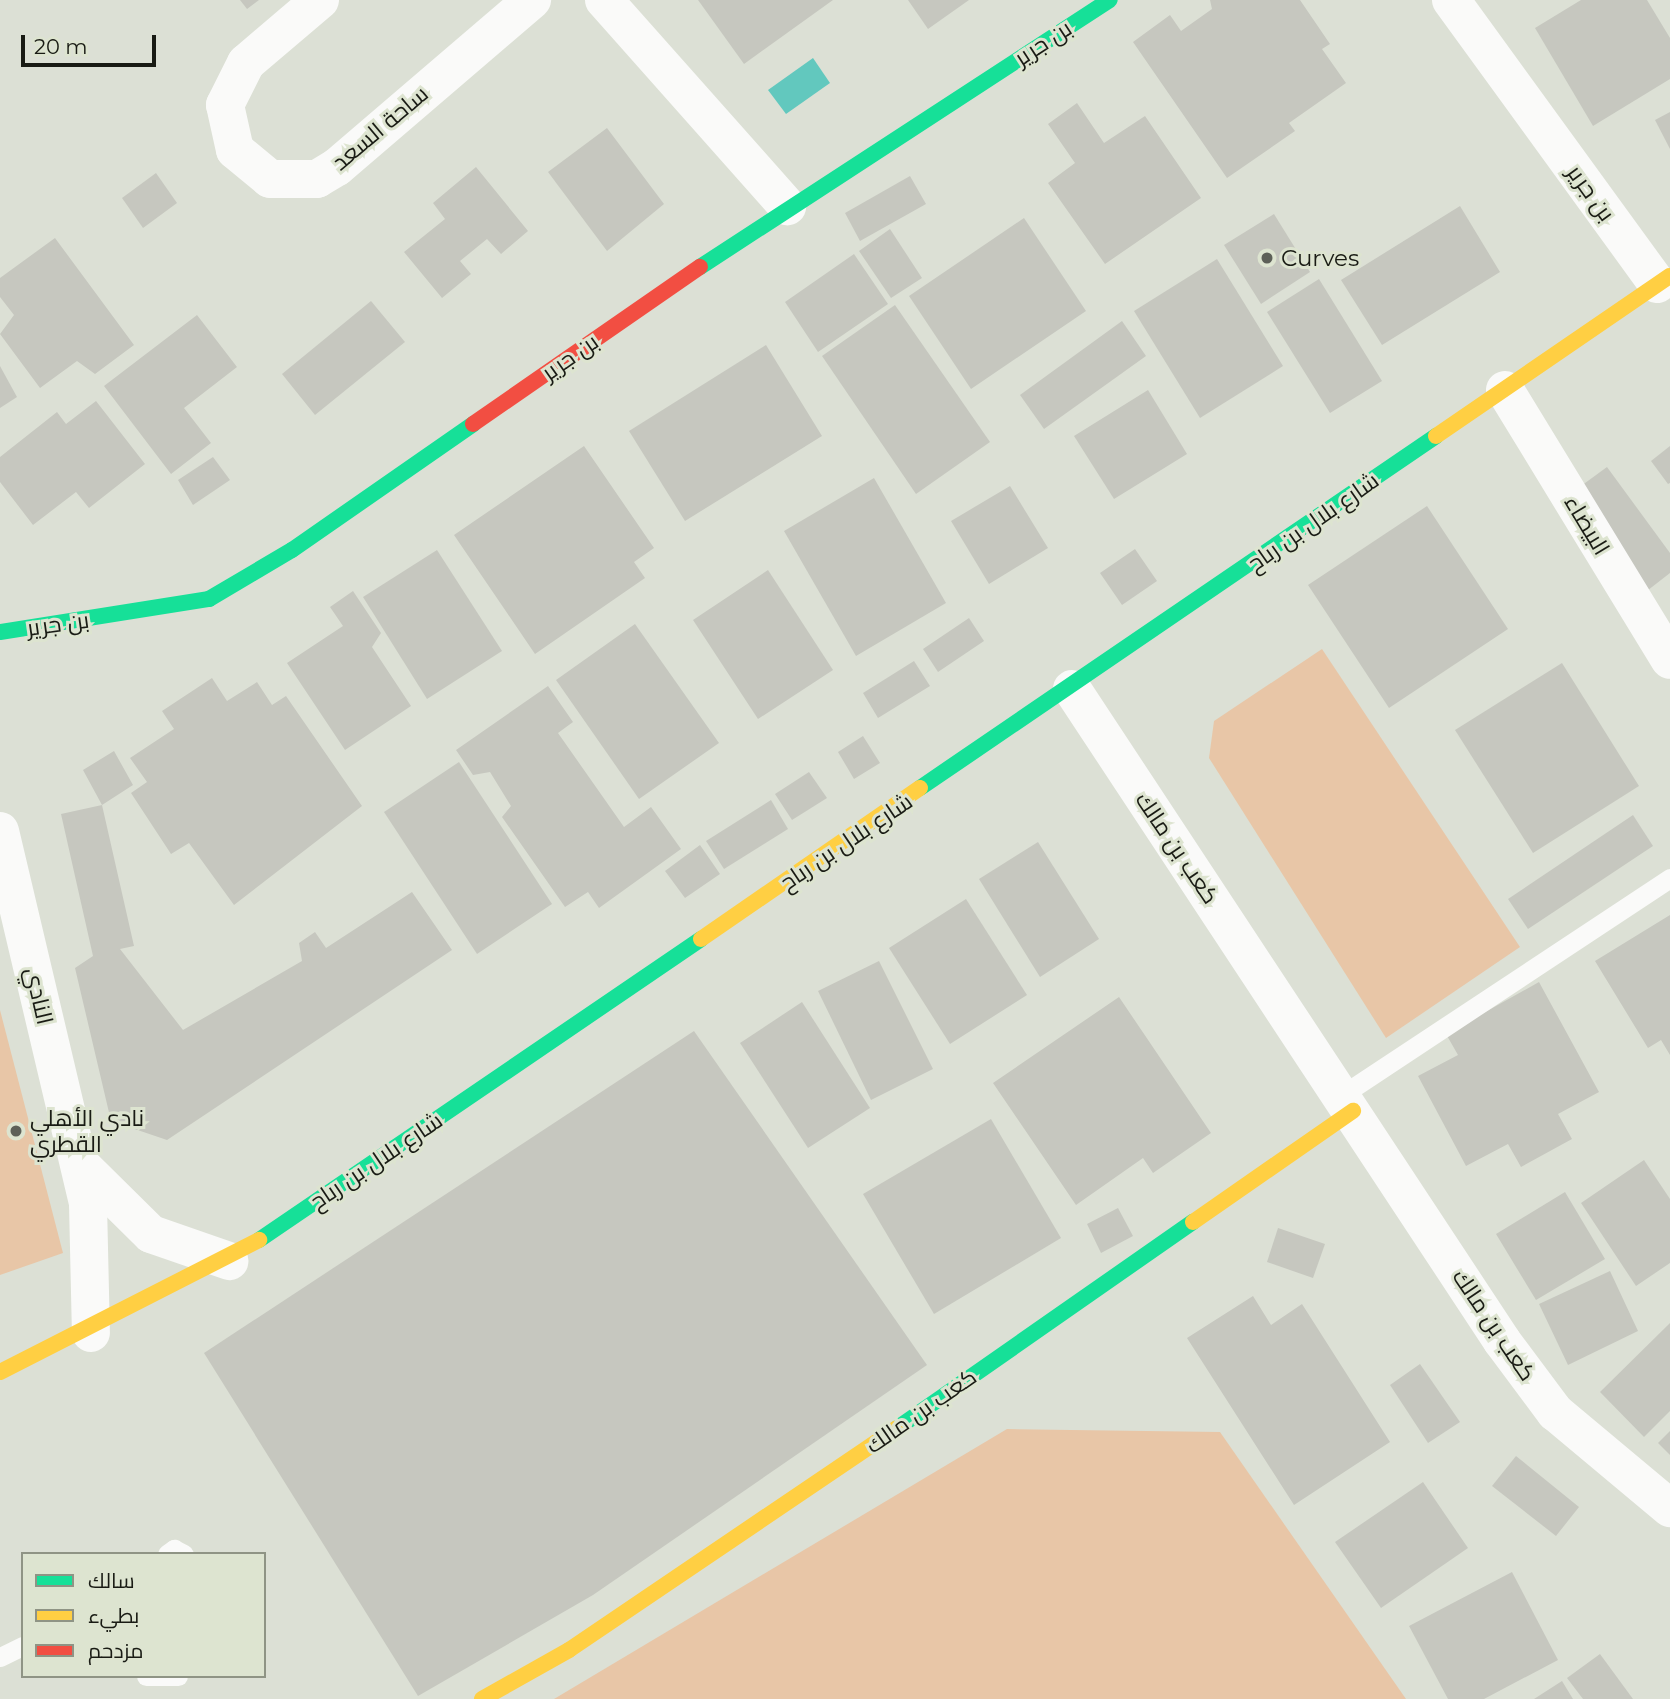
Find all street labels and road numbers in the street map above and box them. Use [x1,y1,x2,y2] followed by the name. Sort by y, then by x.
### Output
[1009,14,1077,72] street label: بن جرير
[326,80,434,176] street label: ساحة السعد
[1561,159,1621,227] street label: بن جرير
[536,328,604,386] street label: بن جرير
[1242,467,1384,577] street label: شارع بلال بن رباح
[1558,490,1616,560] street label: البيضاء
[25,606,91,642] street label: بن جرير
[774,787,918,897] street label: شارع بلال بن رباح
[1130,787,1224,909] street label: كعب بن مالك
[19,965,59,1027] street label: النادي
[304,1106,448,1216] street label: شارع بلال بن رباح
[1447,1264,1541,1386] street label: كعب بن مالك
[860,1363,982,1459] street label: كعب بن مالك

